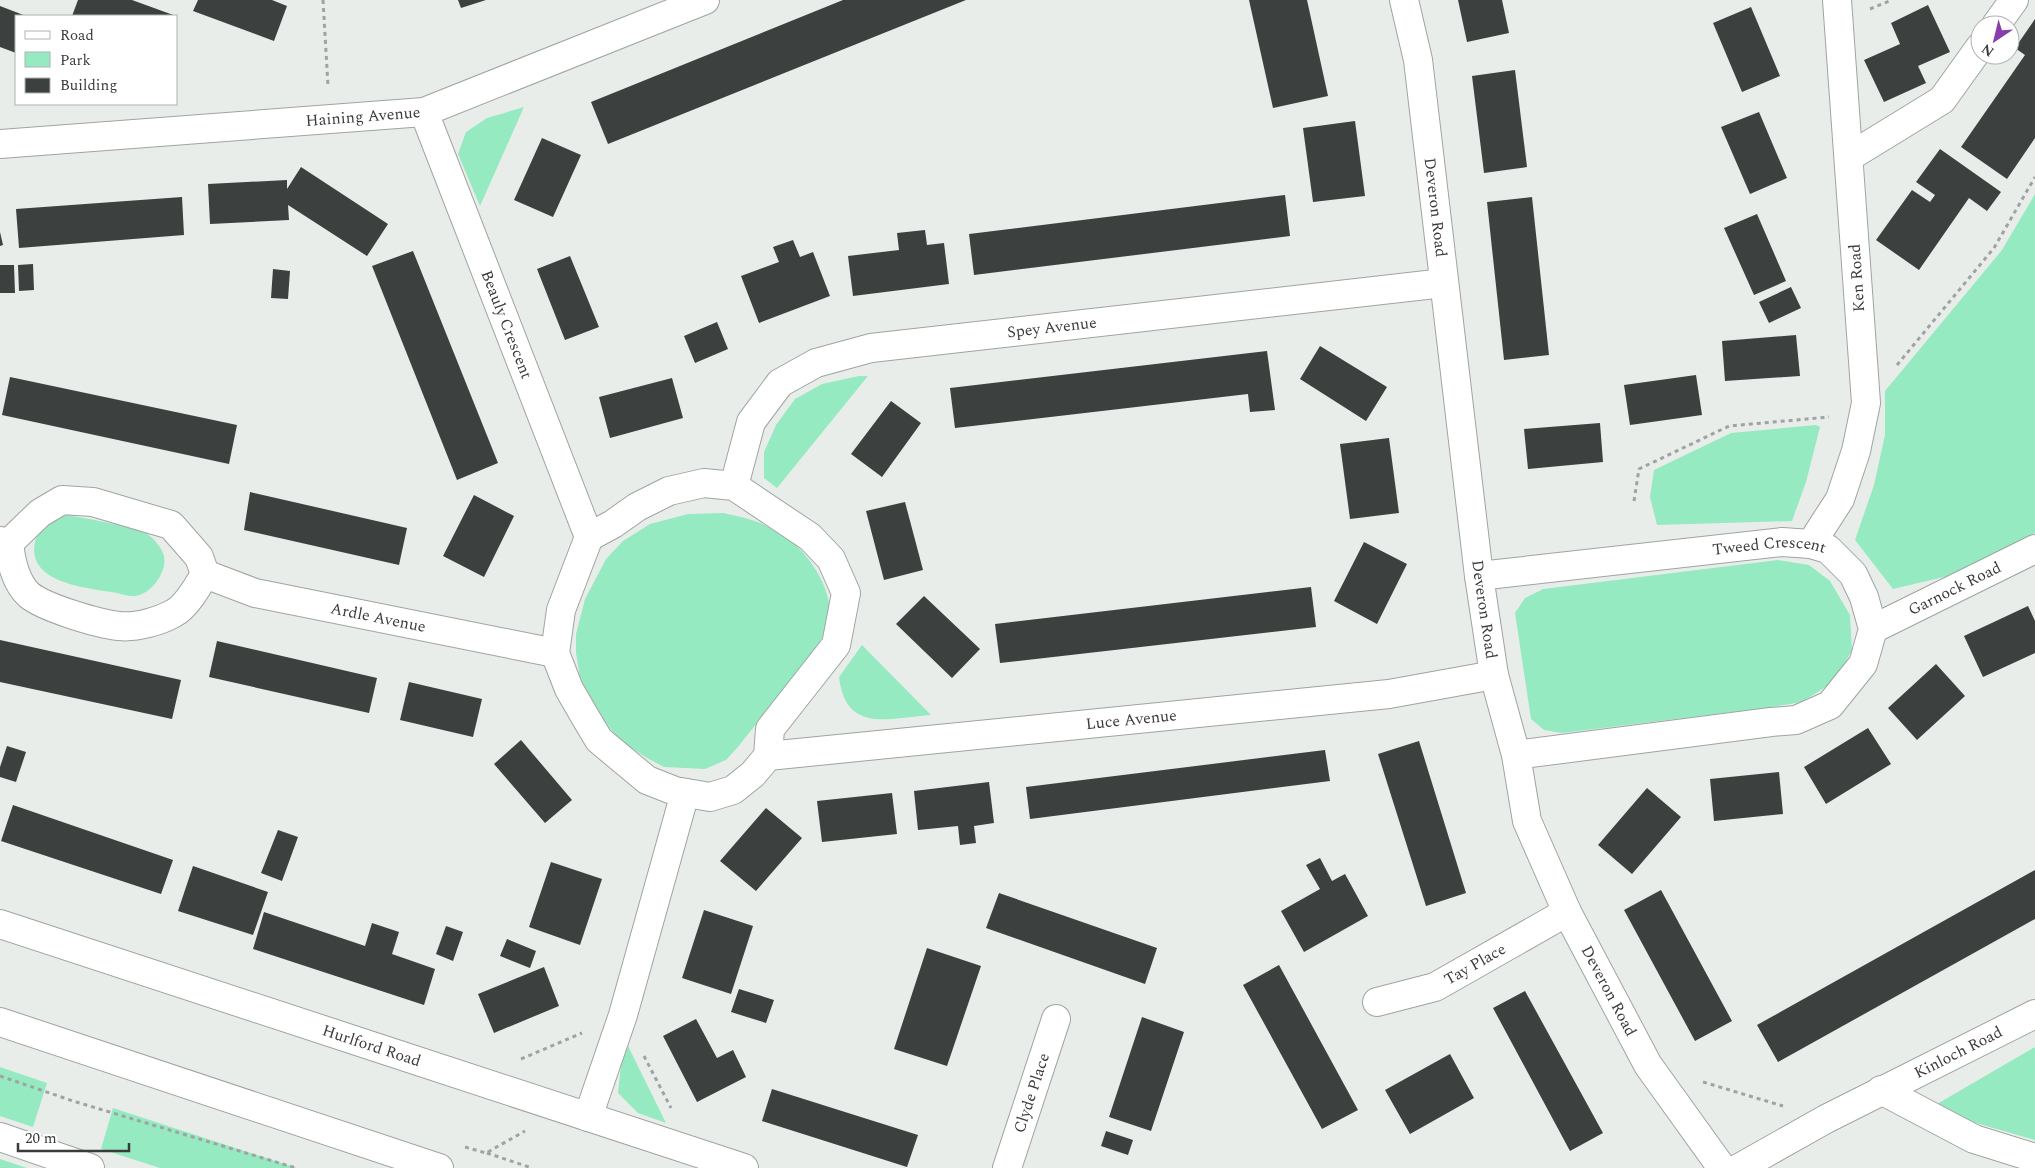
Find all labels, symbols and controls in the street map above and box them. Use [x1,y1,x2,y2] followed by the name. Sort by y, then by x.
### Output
[15,15,178,105] legend
[1970,15,2020,65] north arrow
[60,24,94,47] text: Road
[1977,38,1999,62] text: N
[60,49,91,72] text: Park
[60,74,117,97] text: Building
[305,100,421,133] street label: Haining Avenue
[1418,156,1453,258] street label: Deveron Road
[1843,243,1871,313] street label: Ken Road
[475,267,539,383] street label: Beauly Crescent
[1006,310,1098,344] street label: Spey Avenue
[1711,530,1829,562] street label: Tweed Crescent
[1904,556,2005,622] street label: Garnock Road
[1465,558,1503,661] street label: Deveron Road
[328,596,428,639] street label: Ardle Avenue
[1085,703,1178,736] street label: Luce Avenue
[1440,937,1510,991] street label: Tay Place
[1575,941,1643,1041] street label: Deveron Road
[319,1018,424,1073] street label: Hurlford Road
[1910,1020,2007,1085] street label: Kinloch Road
[1007,1050,1056,1136] street label: Clyde Place
[18,1120,129,1152] scale bar
[25,1127,57,1150] text: 20 m

